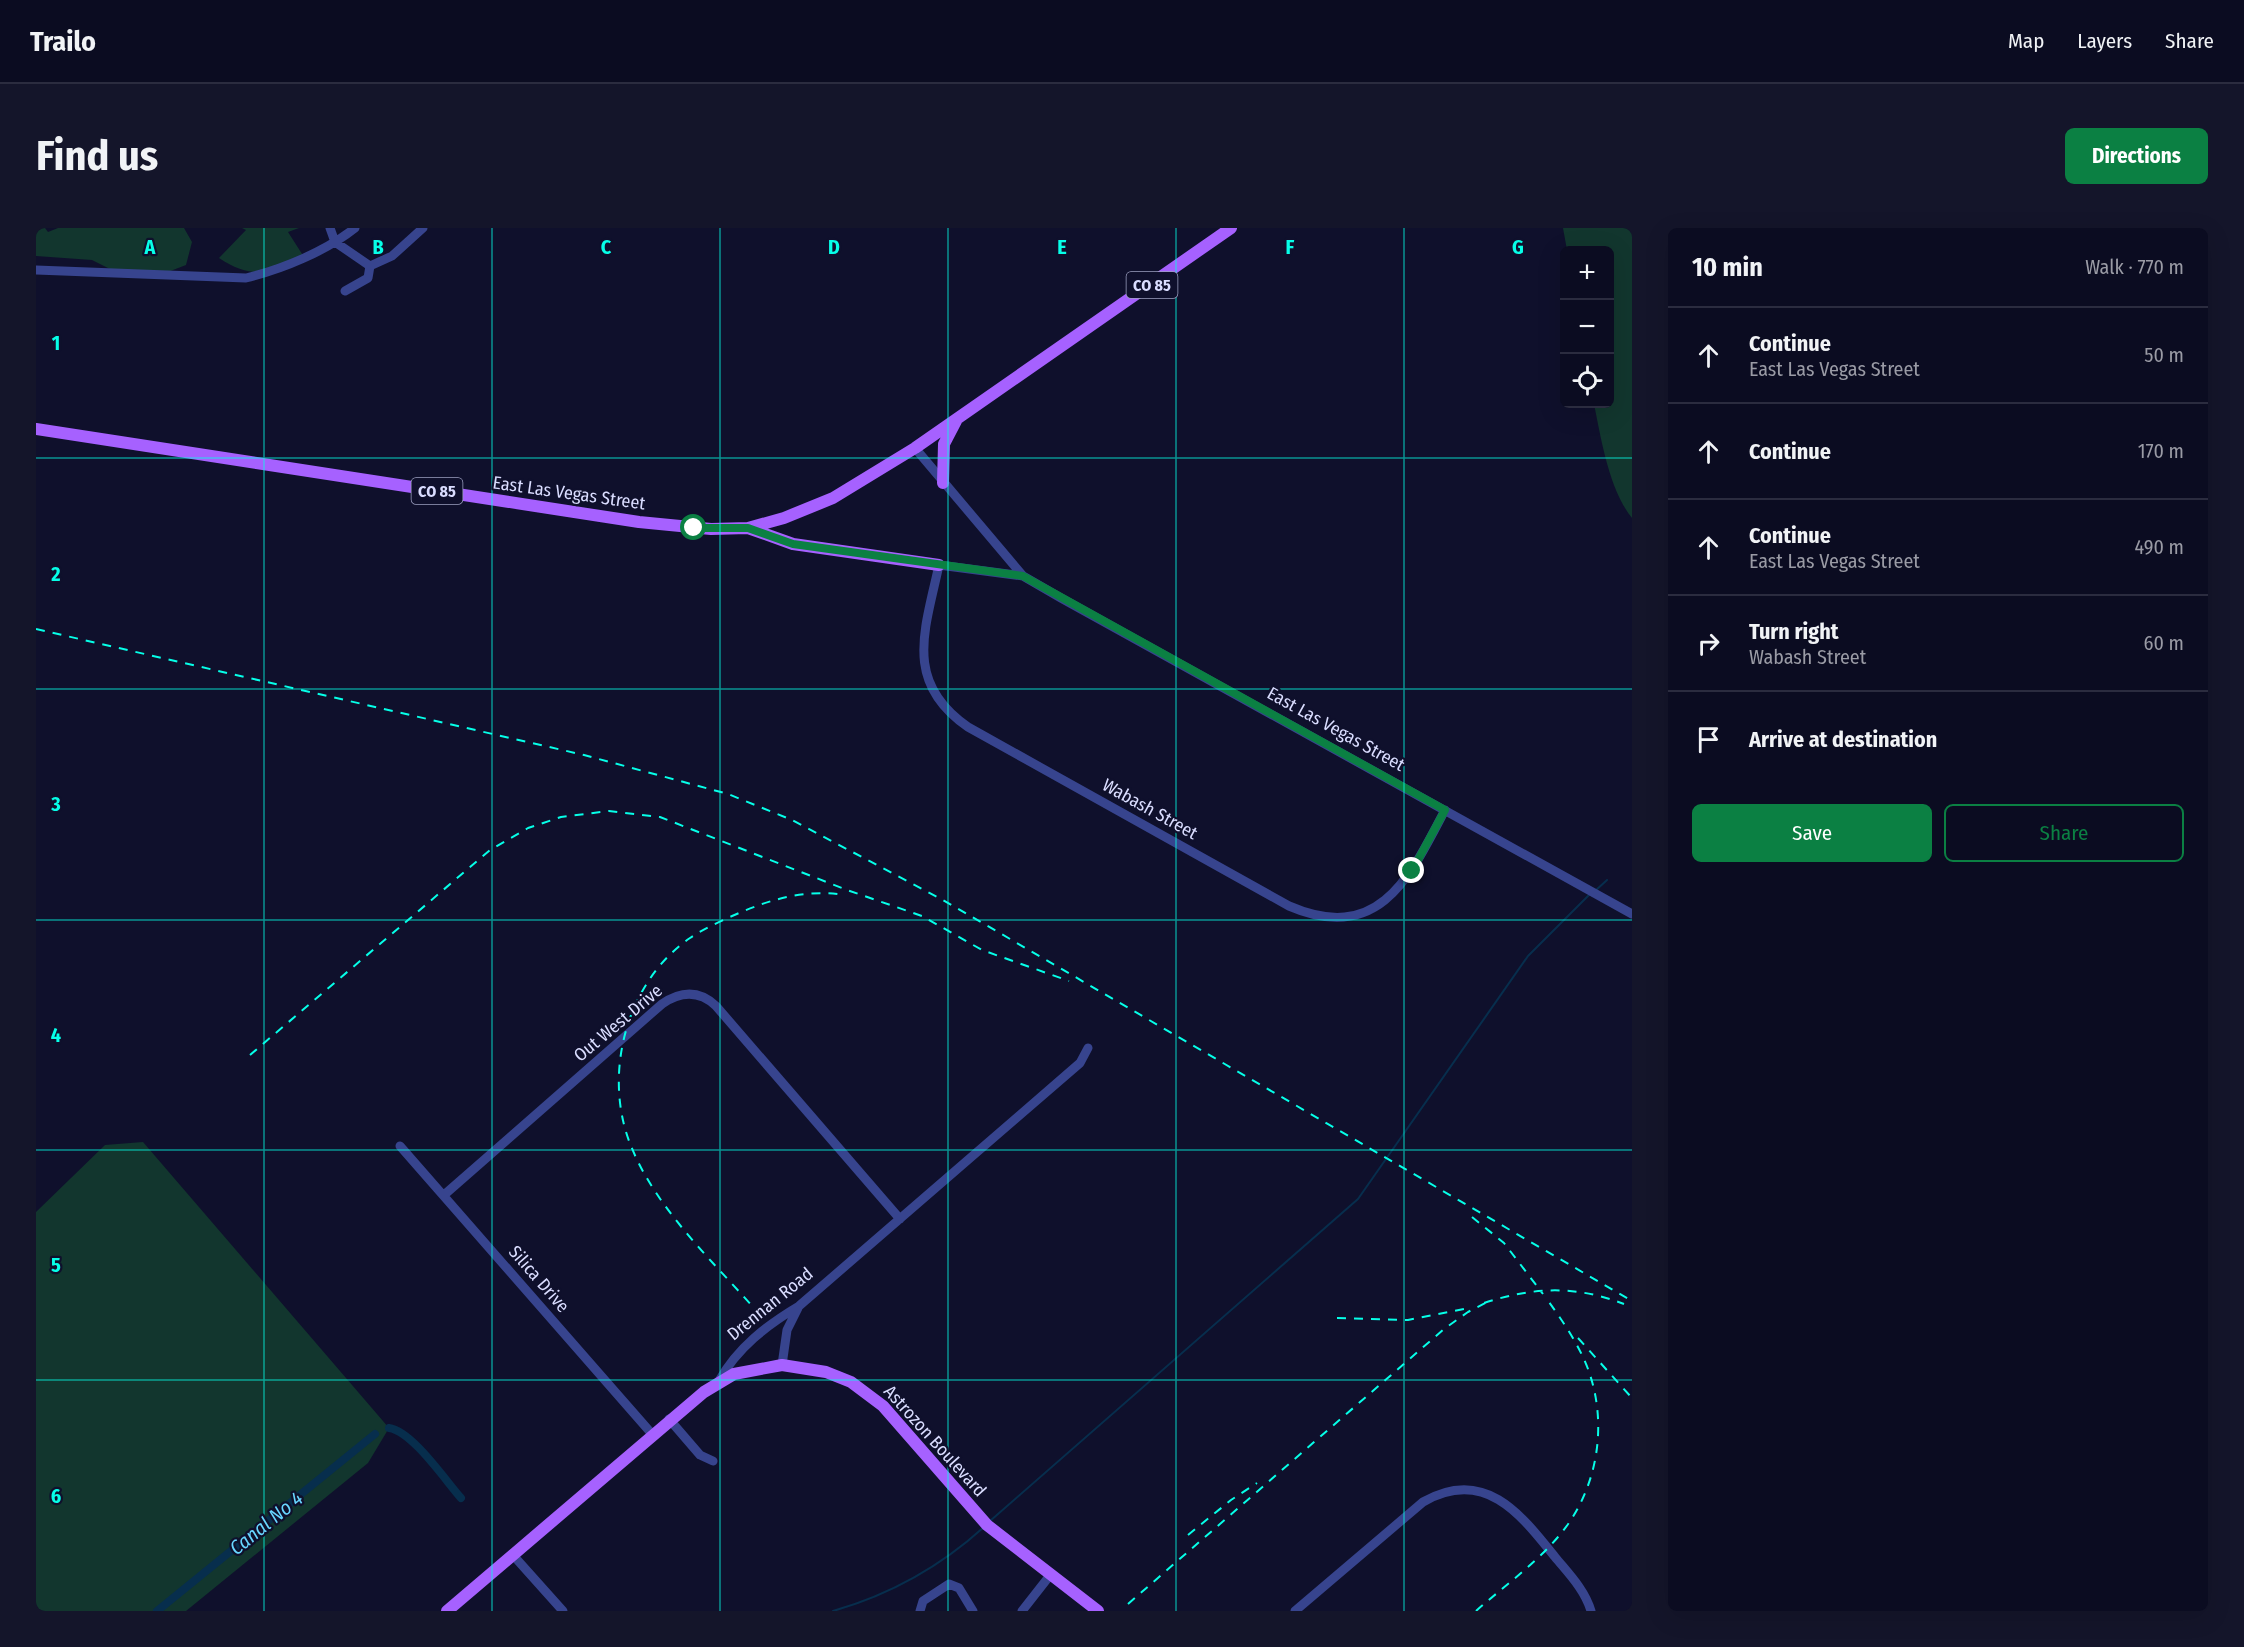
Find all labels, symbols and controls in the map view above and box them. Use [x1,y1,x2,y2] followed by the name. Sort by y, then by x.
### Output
[30,25,96,58] text: Trailo
[2008,28,2044,54] text: Map
[2077,28,2132,54] text: Layers
[2165,28,2214,54] text: Share
[2065,128,2208,184] button: Directions
[36,131,158,181] text: Find us
[144,235,157,259] text: A
[372,235,384,259] text: B
[601,235,612,259] text: C
[828,235,840,259] text: D
[1057,235,1067,259] text: E
[1286,235,1295,259] text: F
[1512,235,1524,259] text: G
[1560,246,1614,408] map controls
[1560,246,1614,300] button: +
[1692,252,1763,283] text: 10 min
[2085,255,2184,279] text: Walk · 770 m
[1126,272,1178,298] road number: CO 85
[1560,300,1614,354] button: −
[1749,330,1831,357] text: Continue
[52,331,60,355] text: 1
[1692,339,1725,372] icon: ahead
[2144,343,2184,367] text: 50 m
[1560,354,1614,408] button: locate
[1749,357,1920,381] text: East Las Vegas Street
[1692,435,1725,468] icon: ahead
[1749,438,1831,465] text: Continue
[2138,439,2184,463] text: 170 m
[491,471,647,515] street label: East Las Vegas Street
[412,478,462,504] road number: CO 85
[680,514,706,540] route start
[1749,522,1831,549] text: Continue
[1692,531,1725,564] icon: ahead
[2134,535,2184,559] text: 490 m
[1749,549,1920,573] text: East Las Vegas Street
[50,562,61,586] text: 2
[1749,618,1838,645] text: Turn right
[1692,627,1725,660] icon: right
[2144,631,2184,655] text: 60 m
[1749,645,1866,669] text: Wabash Street
[1263,682,1409,776] street label: East Las Vegas Street
[1692,723,1725,756] icon: arrive
[1749,726,1937,753] text: Arrive at destination
[1099,774,1202,844] street label: Wabash Street
[50,792,61,816] text: 3
[1692,804,1932,862] button: Save
[1944,804,2184,862] button: Share
[1398,857,1424,883] route end
[569,979,667,1066] street label: Out West Drive
[51,1023,61,1047] text: 4
[504,1241,574,1317] street label: Silica Drive
[51,1253,61,1277] text: 5
[723,1263,817,1345] street label: Drennan Road
[879,1381,991,1501] street label: Astrozon Boulevard
[51,1484,61,1508] text: 6
[224,1486,308,1560] water label: Canal No 4

